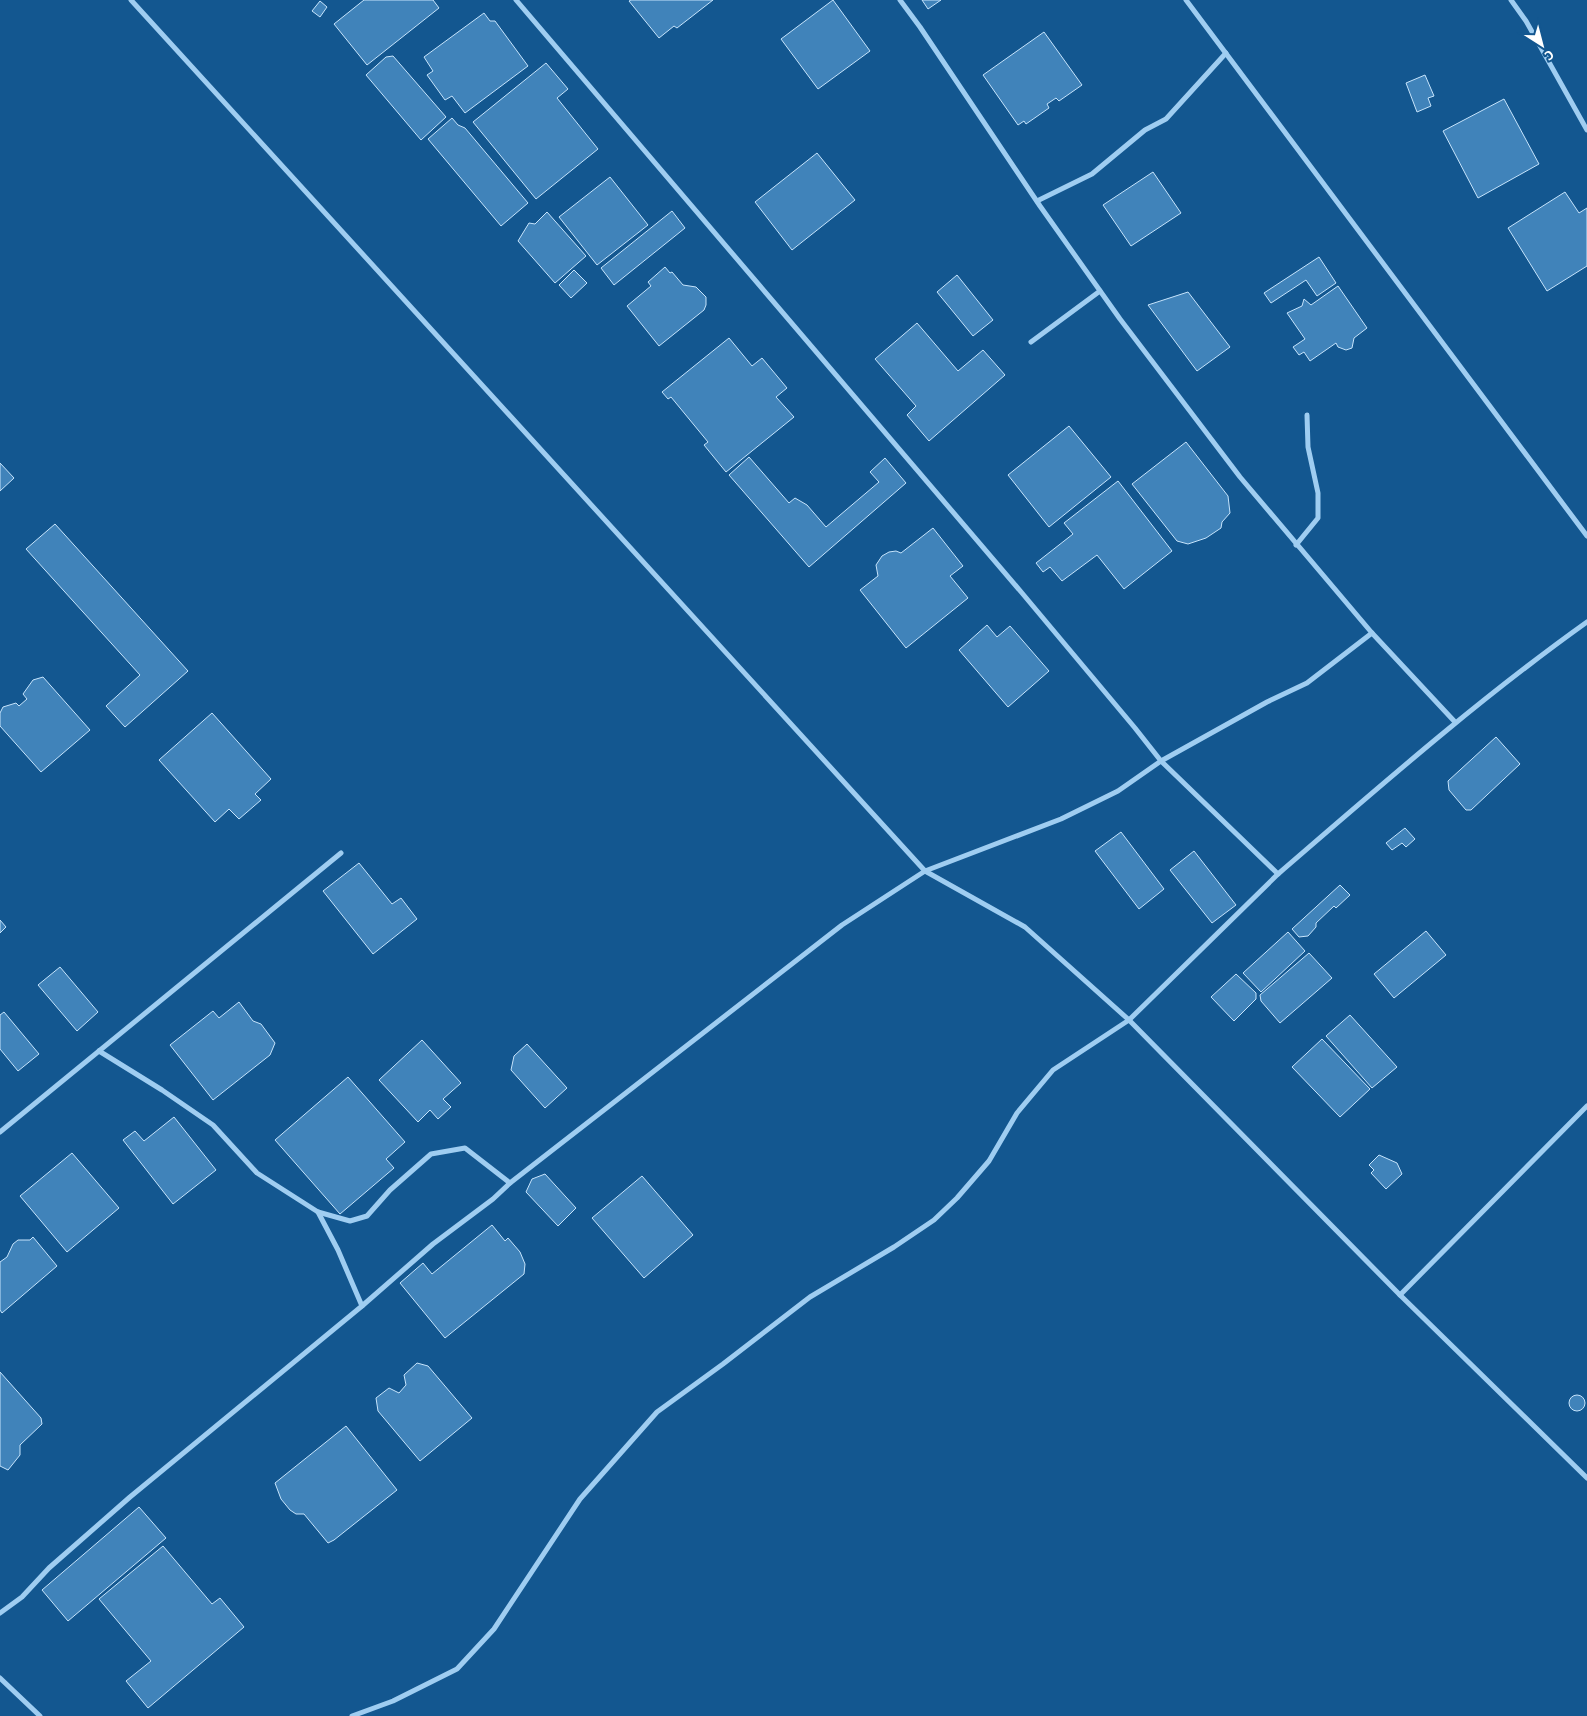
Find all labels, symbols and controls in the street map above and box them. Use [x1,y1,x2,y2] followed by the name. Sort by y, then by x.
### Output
[1517,20,1567,70] north arrow
[1542,47,1556,63] text: С

